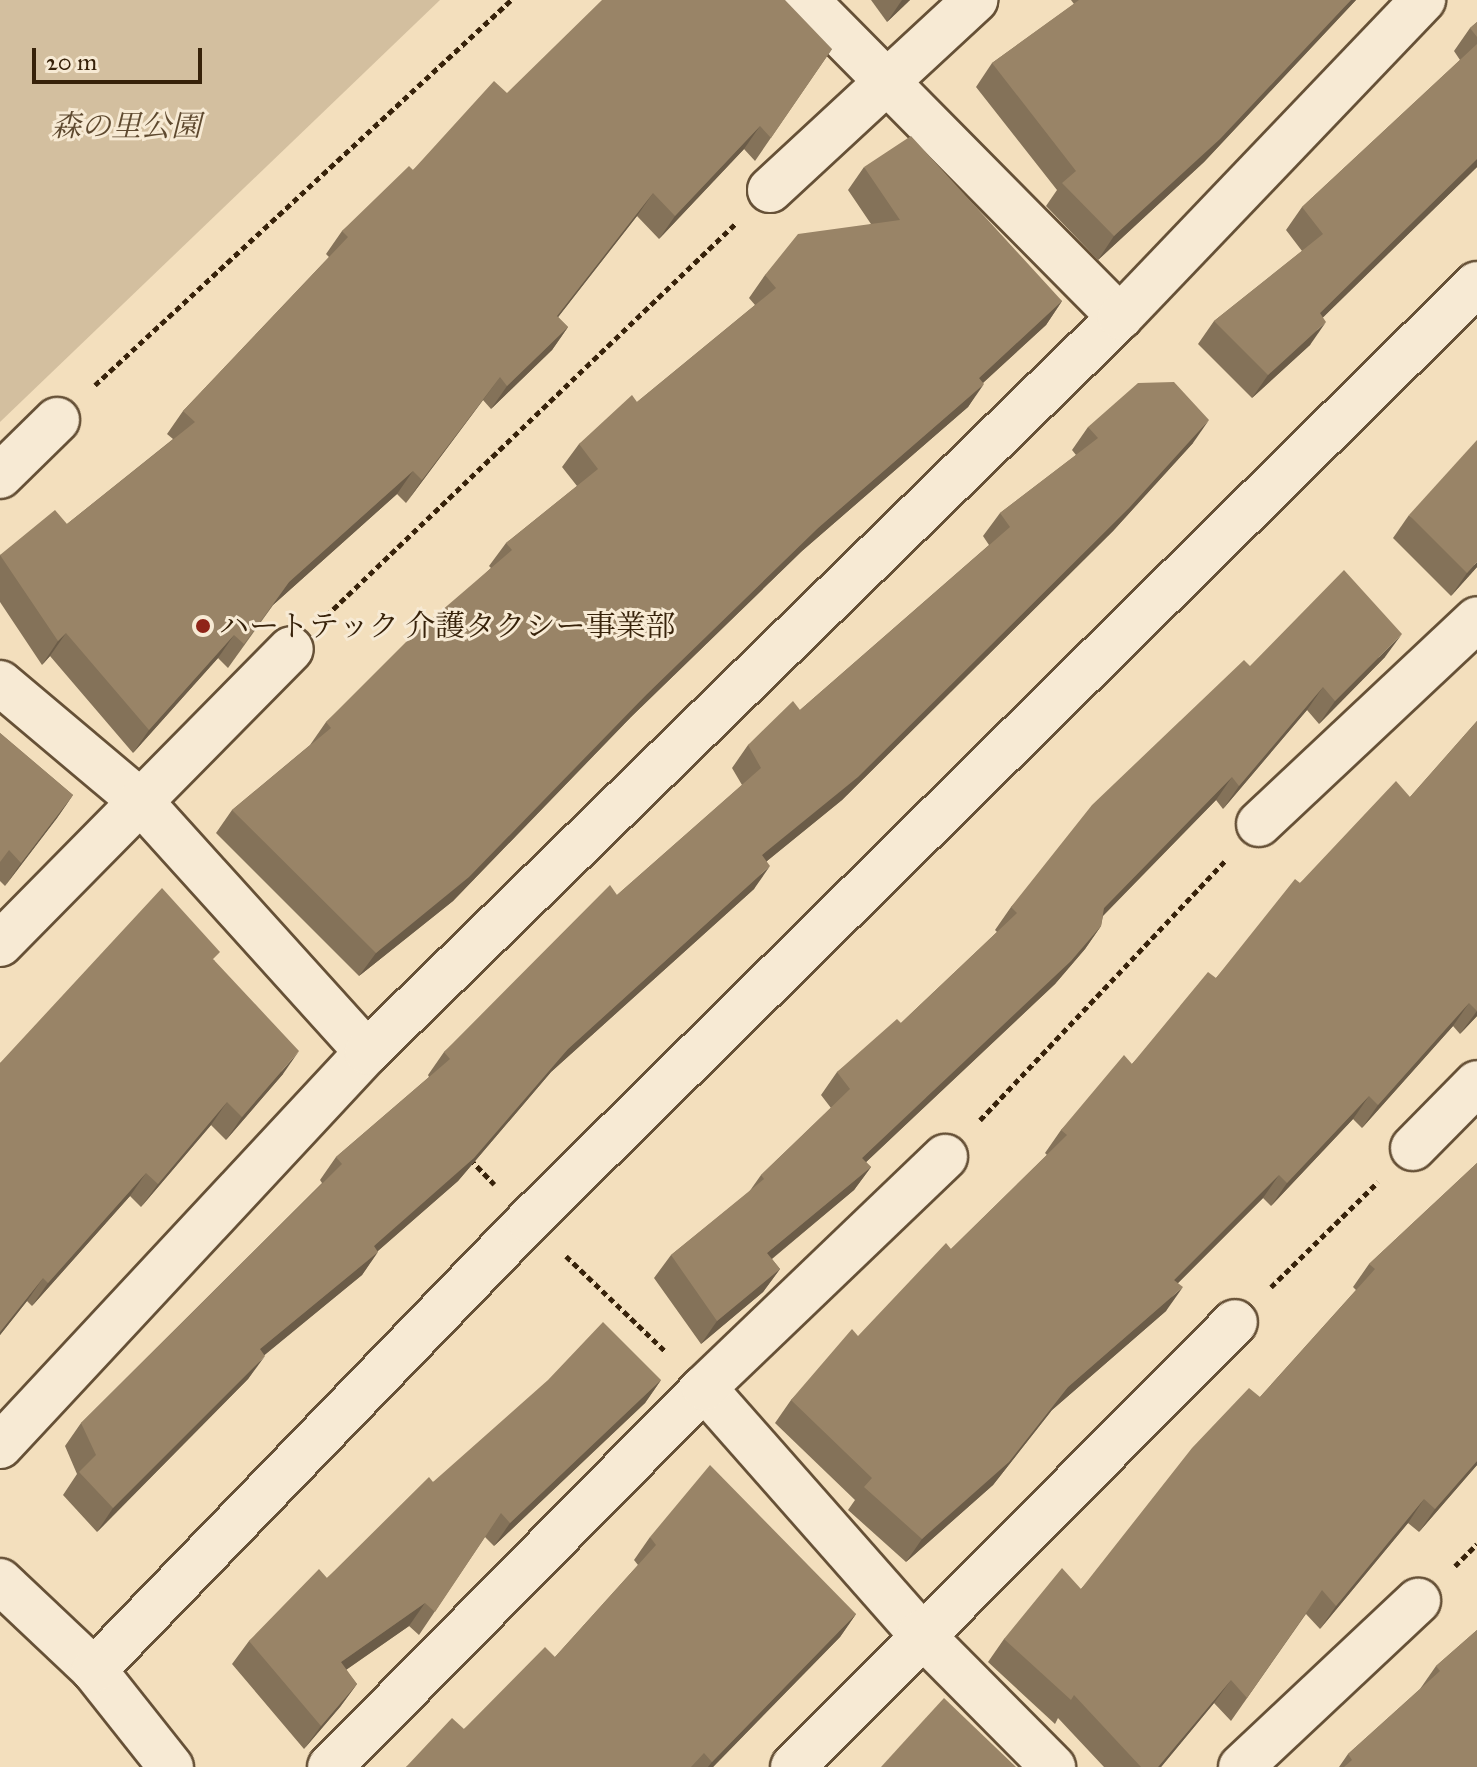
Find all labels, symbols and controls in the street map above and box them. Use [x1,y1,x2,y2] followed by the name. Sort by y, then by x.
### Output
[36,32,206,82] scale bar
[46,47,97,77] text: 20 m
[51,108,201,144] park label: 森の里公園
[219,608,675,644] place label: ハートテック 介護タクシー事業部
[194,617,212,635] marker: ハートテック 介護タクシー事業部

